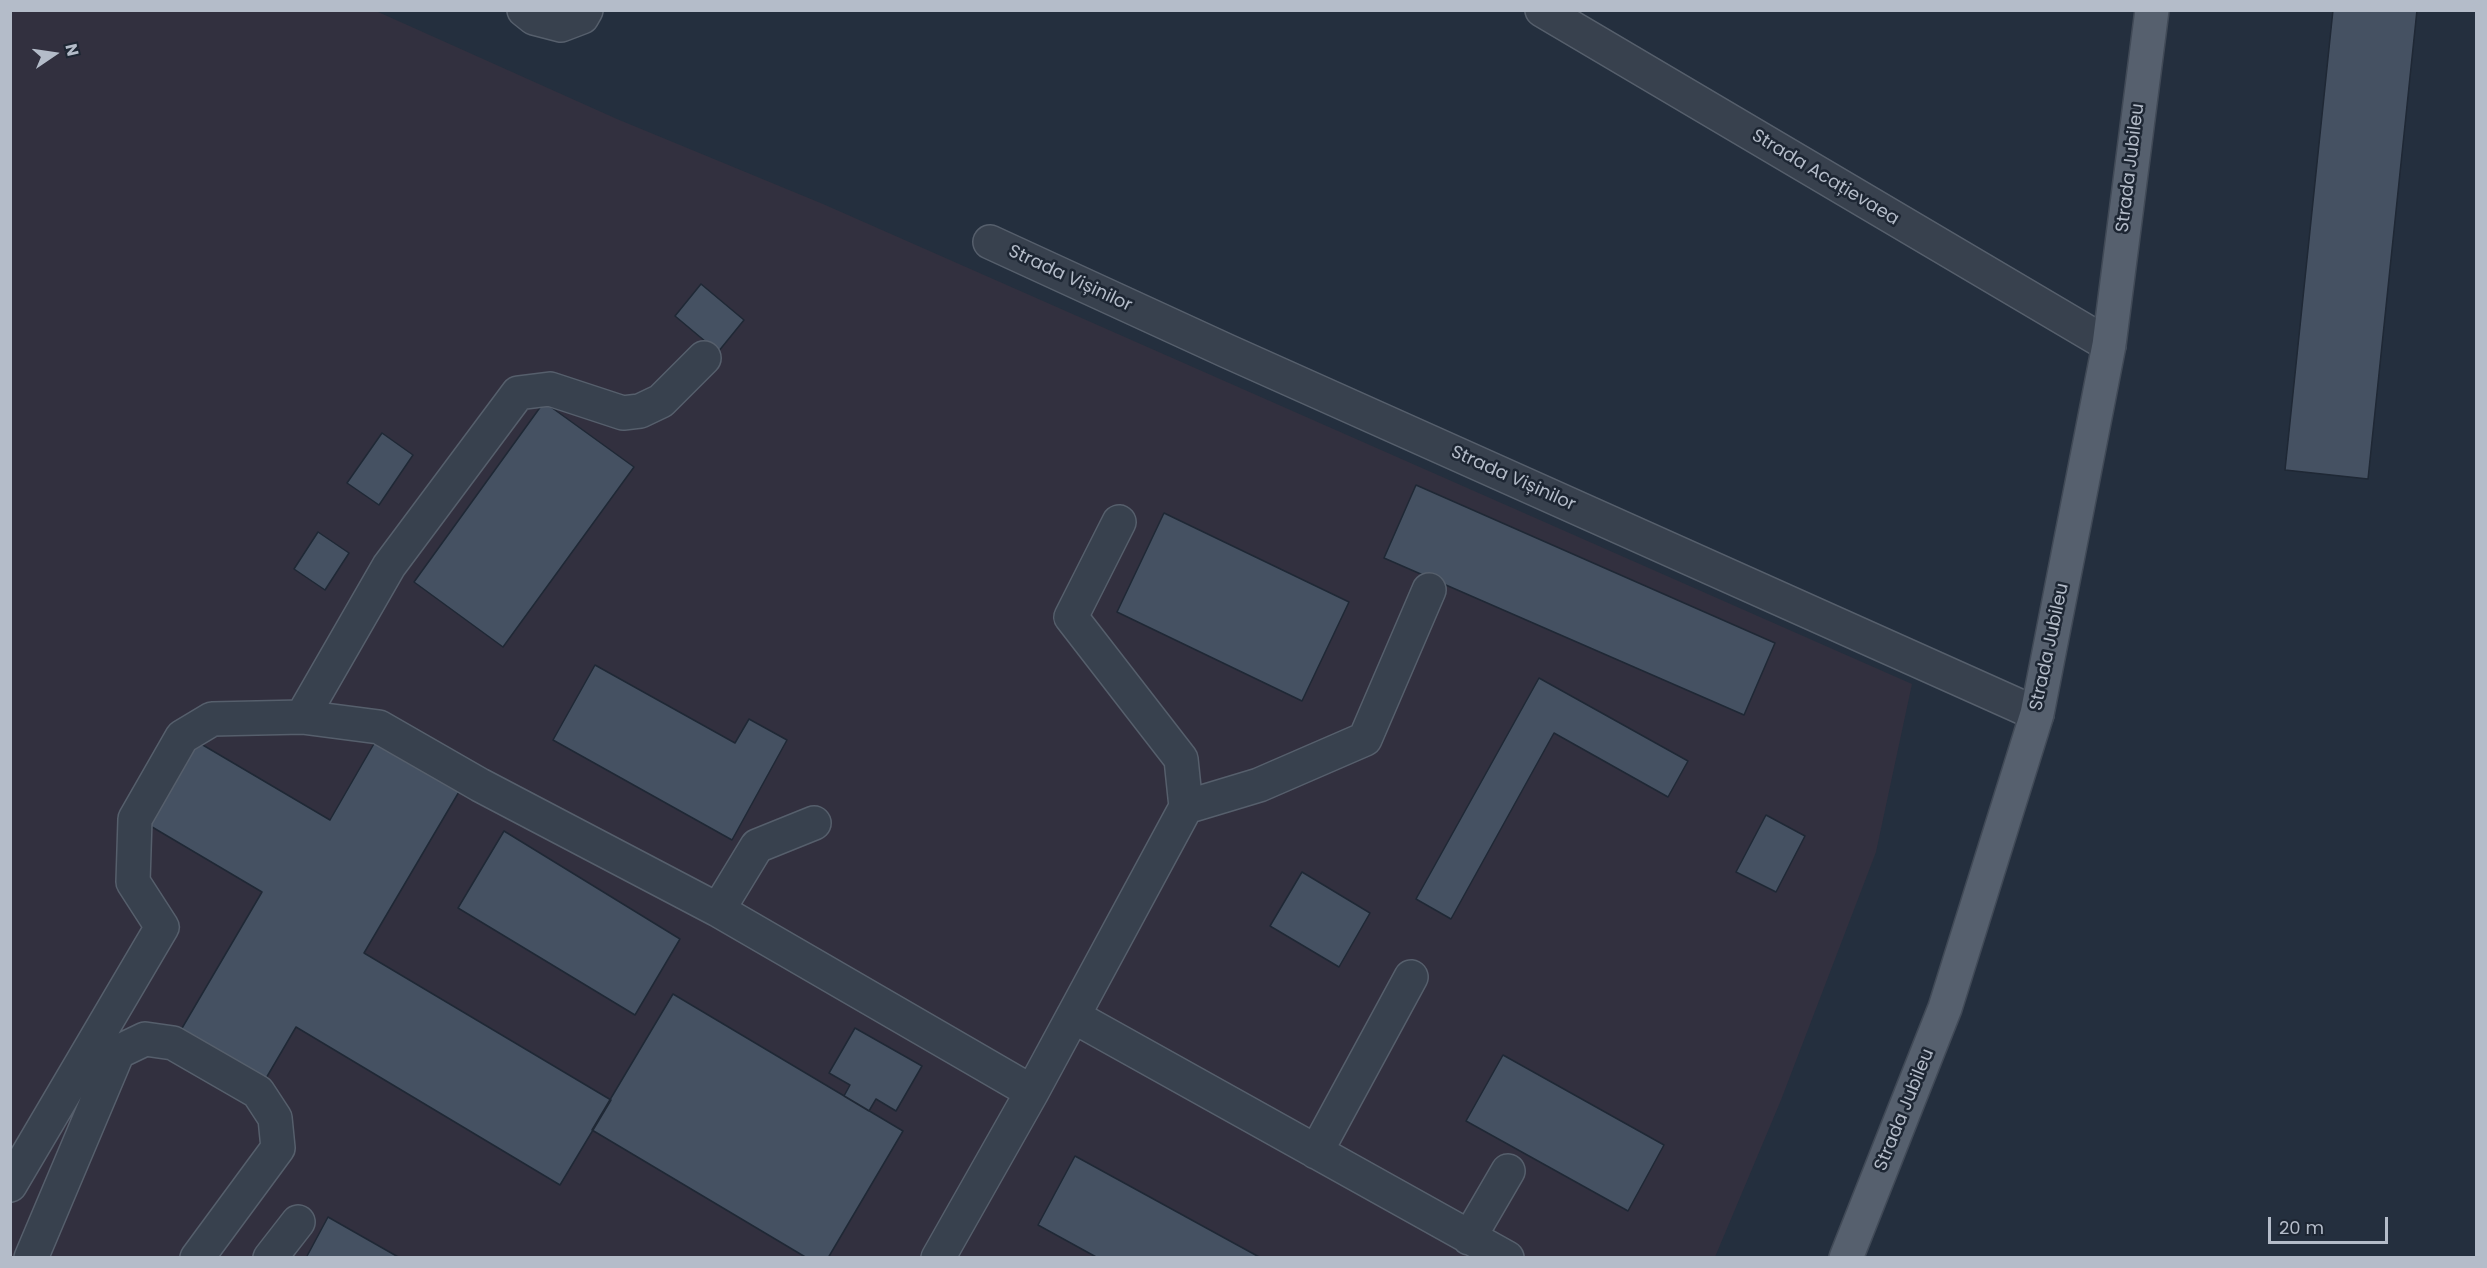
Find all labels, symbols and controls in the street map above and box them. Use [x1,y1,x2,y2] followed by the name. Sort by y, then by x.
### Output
[24,24,84,84] north arrow
[59,41,85,58] text: N
[2112,102,2150,234] street label: Strada Jubileu
[1747,125,1903,231] street label: Strada Acațievaea
[1005,241,1135,317] street label: Strada Vișinilor
[1447,442,1579,516] street label: Strada Vișinilor
[2026,581,2074,713] street label: Strada Jubileu
[1871,1046,1939,1174] street label: Strada Jubileu
[2271,1205,2391,1243] scale bar
[2279,1215,2324,1240] text: 20 m

